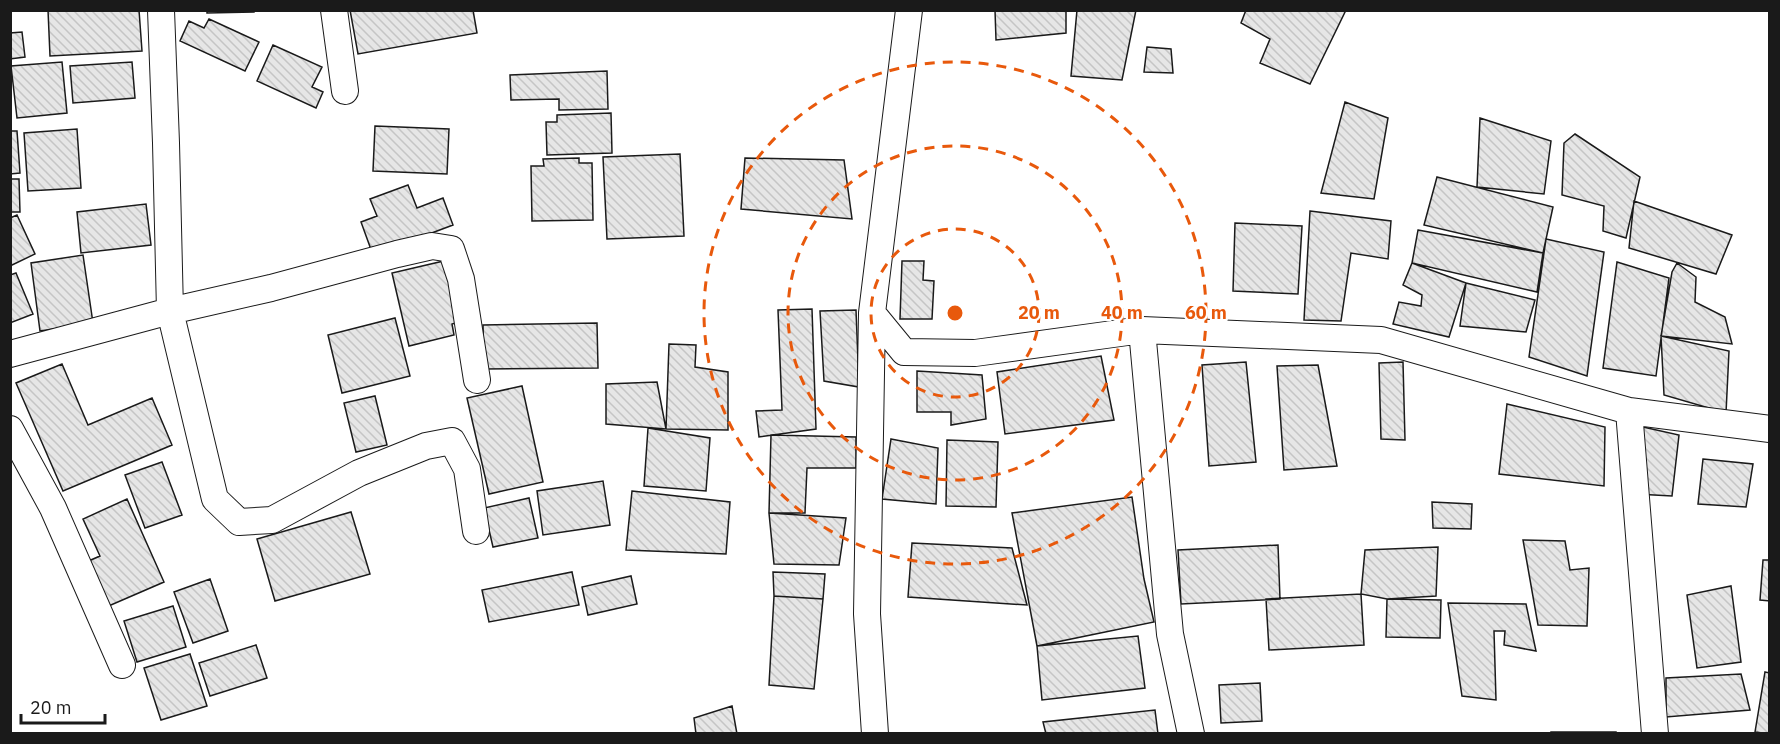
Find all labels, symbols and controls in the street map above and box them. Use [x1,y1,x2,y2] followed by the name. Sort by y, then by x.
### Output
[1018,301,1060,324] text: 20 m
[1101,301,1143,324] text: 40 m
[1185,301,1227,324] text: 60 m
[945,303,965,323] centre of rings
[21,687,105,725] scale bar
[30,696,72,719] text: 20 m

